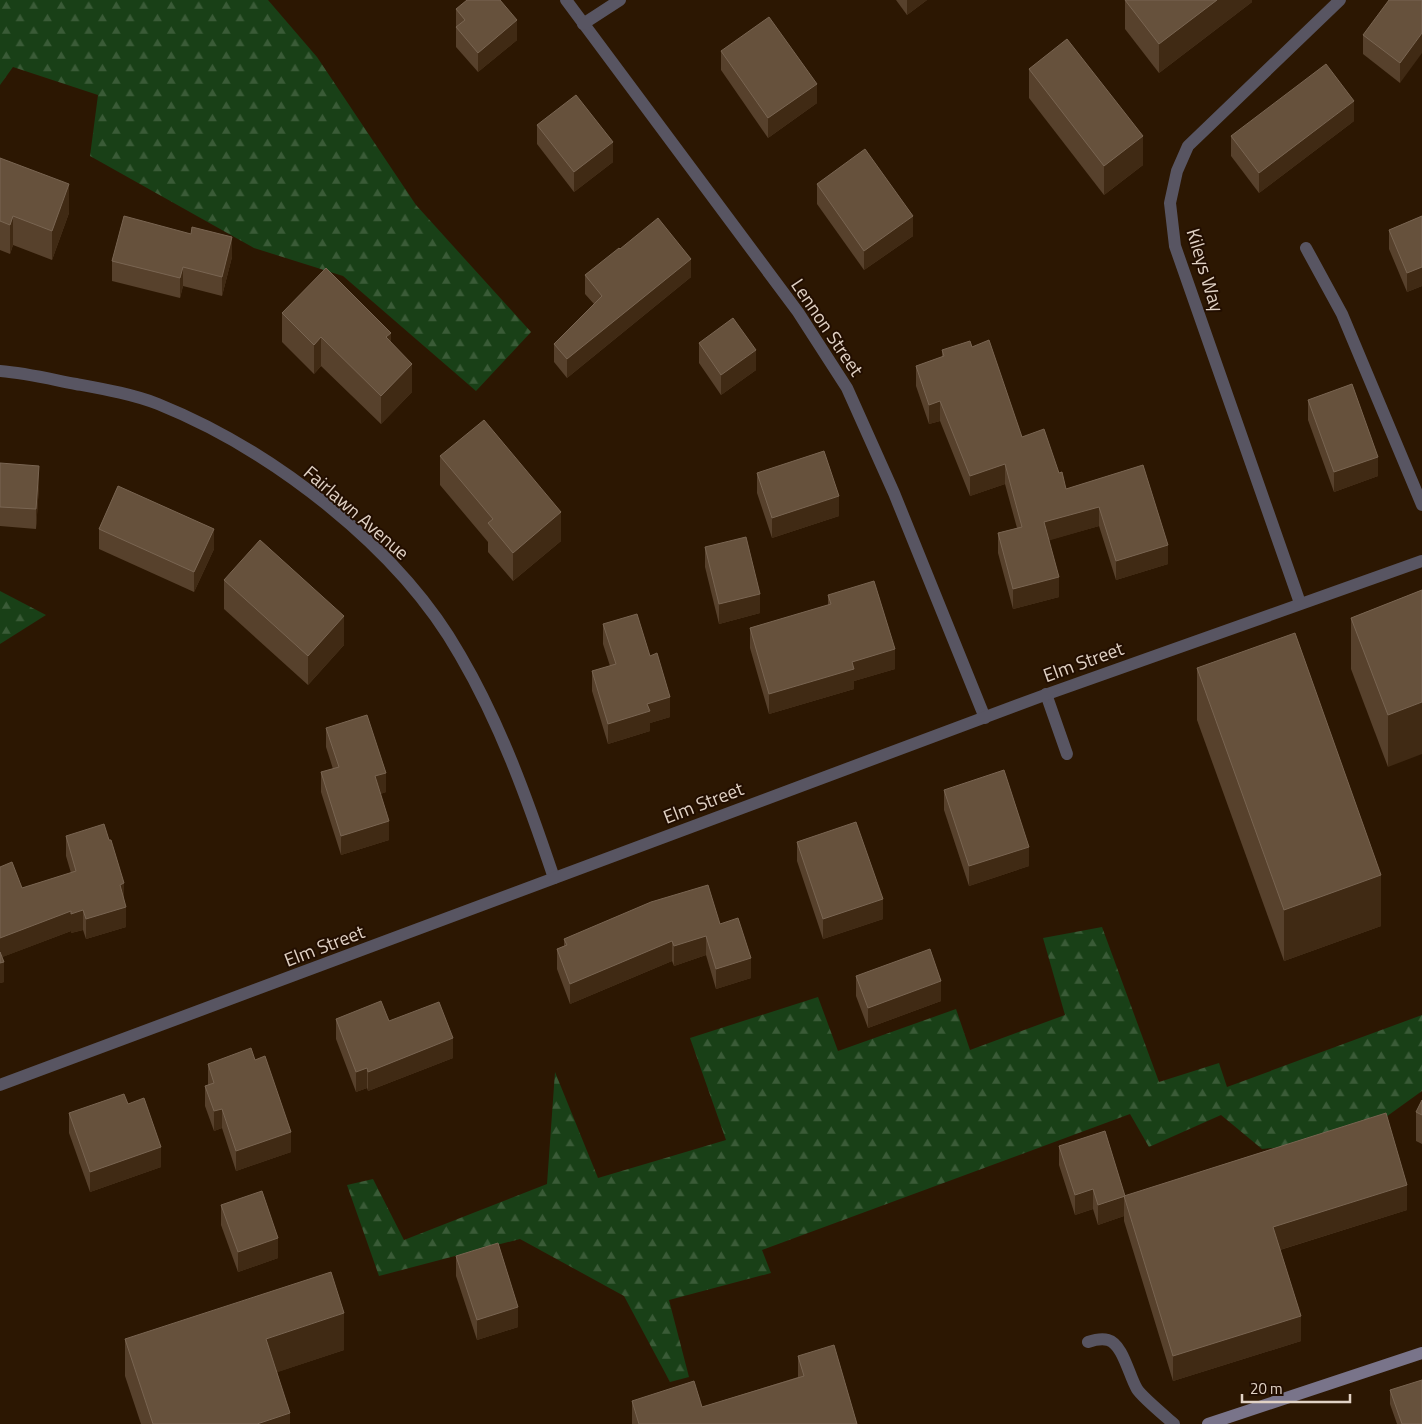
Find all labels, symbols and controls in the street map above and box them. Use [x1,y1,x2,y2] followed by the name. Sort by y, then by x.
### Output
[1180,225,1232,315] street label: Kileys Way
[785,272,872,382] street label: Lennon Street
[298,458,416,566] street label: Fairlawn Avenue
[1039,633,1128,689] street label: Elm Street
[659,773,748,831] street label: Elm Street
[280,916,369,974] street label: Elm Street
[1242,1372,1350,1404] scale bar
[1250,1377,1283,1400] text: 20 m

